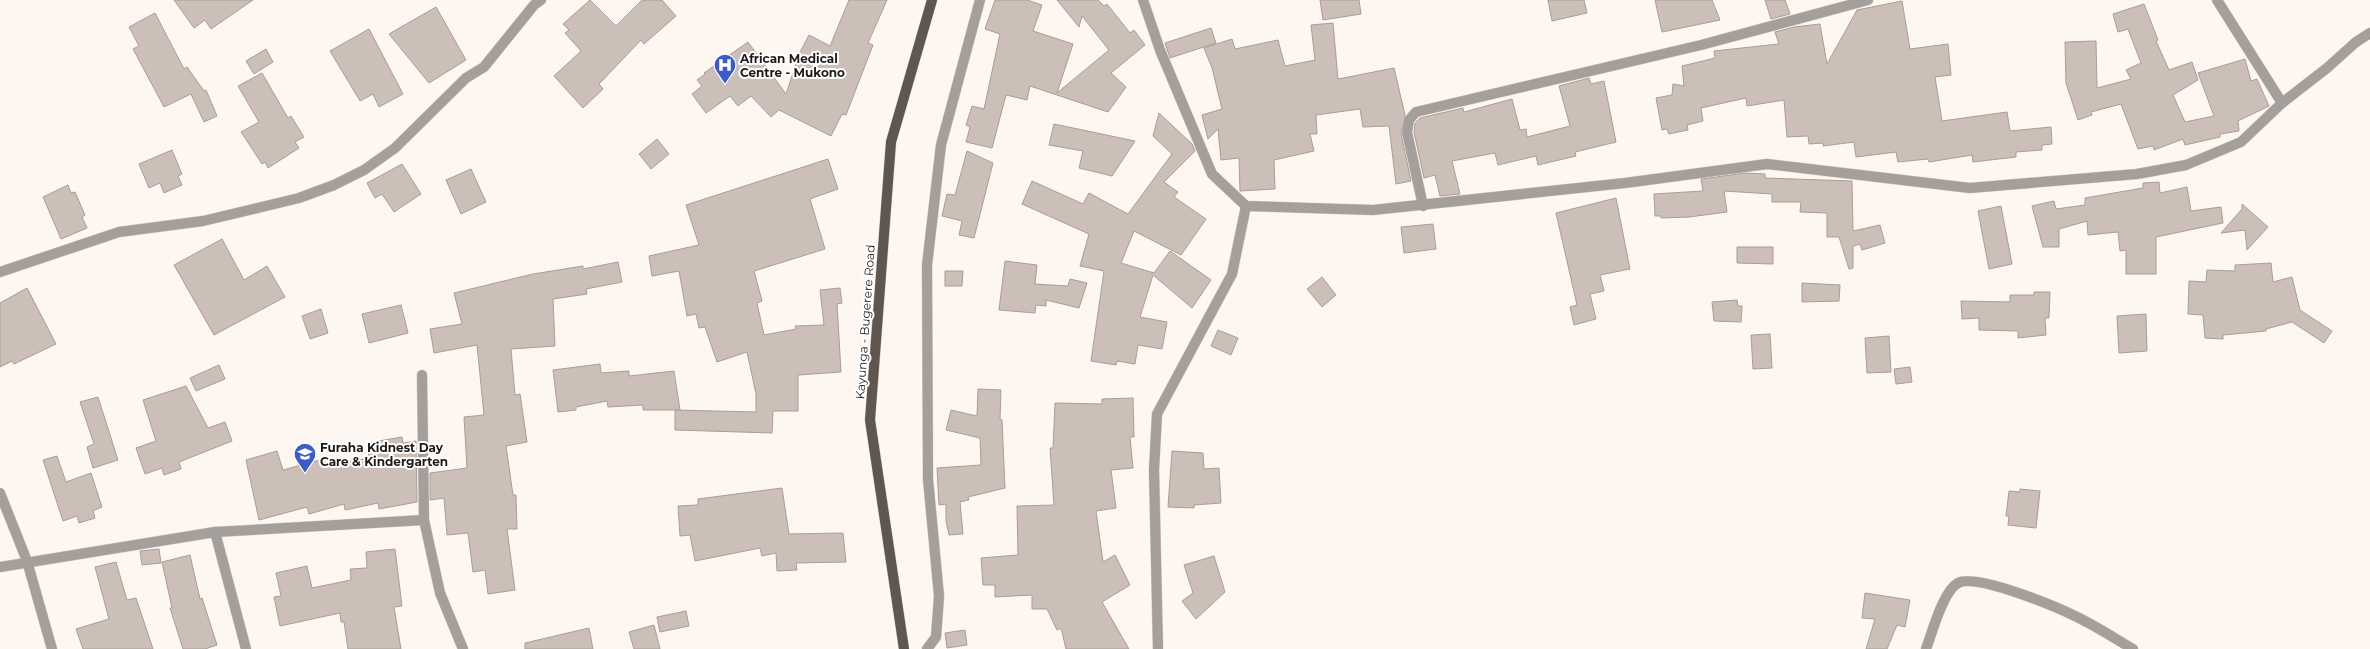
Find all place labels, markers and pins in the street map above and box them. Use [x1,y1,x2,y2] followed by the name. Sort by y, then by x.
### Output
[739,51,845,80] place label: African Medical Centre - Mukono
[712,52,738,85] hospital icon: African Medical Centre - Mukono
[320,440,448,469] place label: Furaha Kidnest Day Care & Kindergarten
[292,441,318,474] school or university icon: Furaha Kidnest Day Care & Kindergarten

